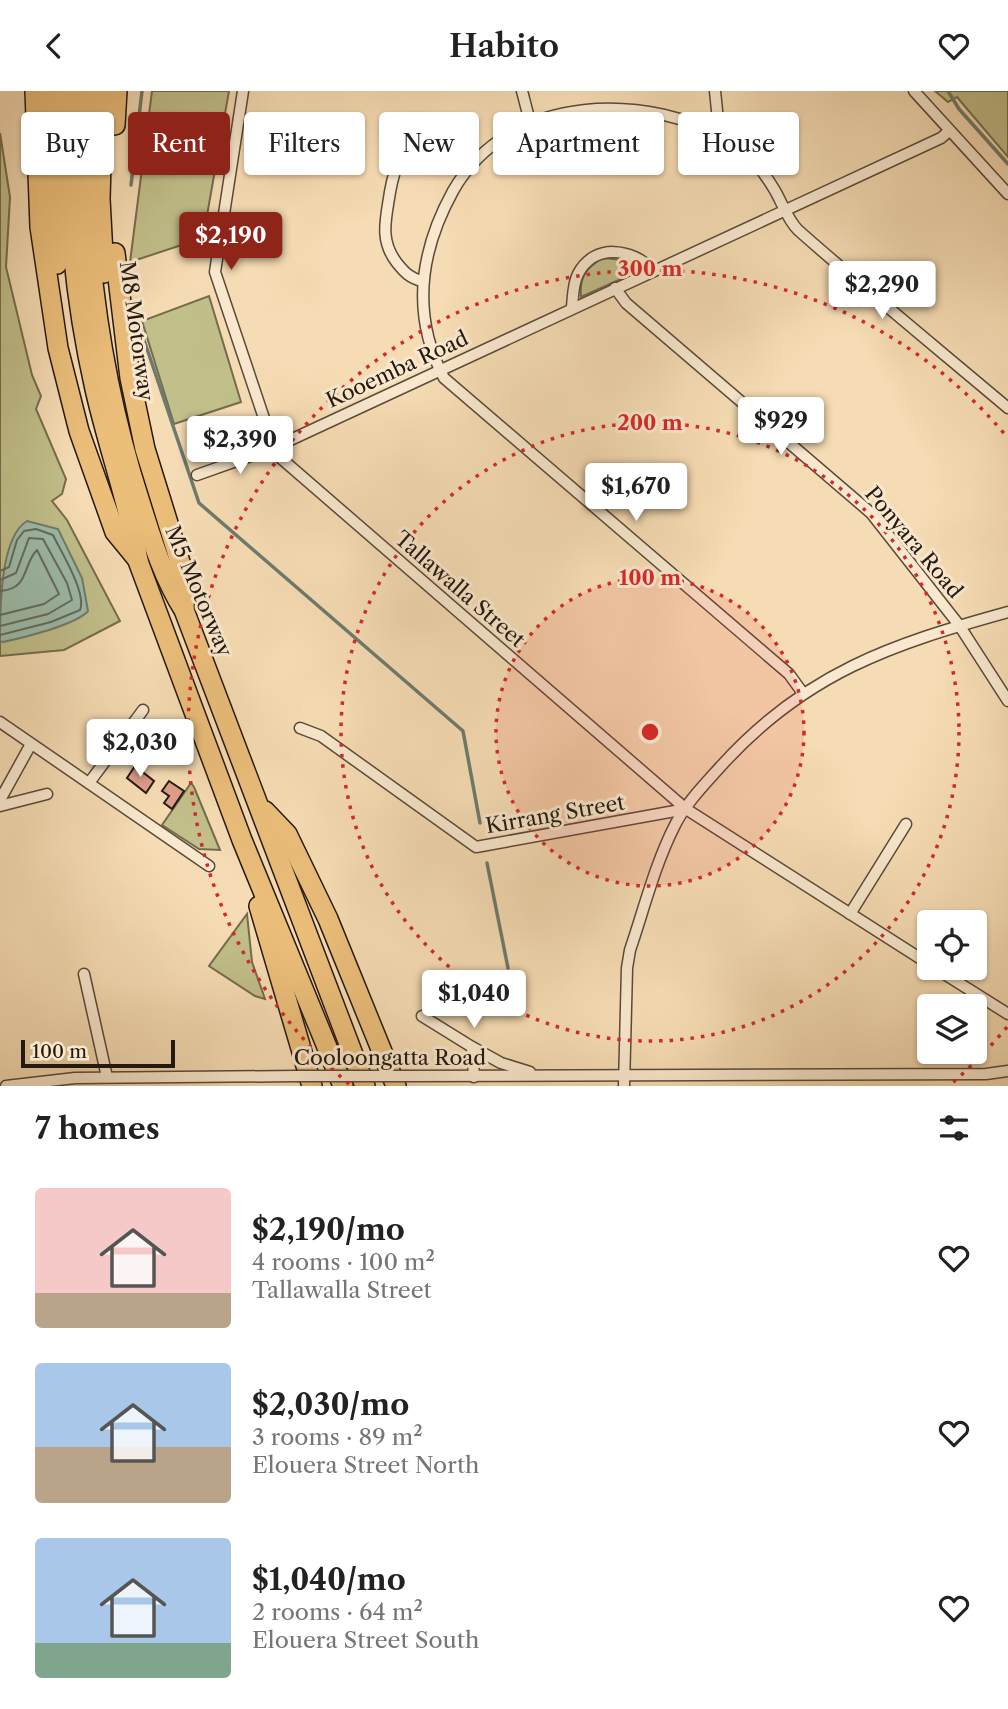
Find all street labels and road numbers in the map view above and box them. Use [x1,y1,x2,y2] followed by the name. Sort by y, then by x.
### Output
[115,259,159,403] street label: M8 Motorway
[322,325,472,413] street label: Kooemba Road
[860,481,968,603] street label: Ponyara Road
[160,522,238,661] street label: M5 Motorway
[390,526,531,653] street label: Tallawalla Street
[484,789,627,839] street label: Kirrang Street
[294,1045,486,1070] street label: Cooloongatta Road

